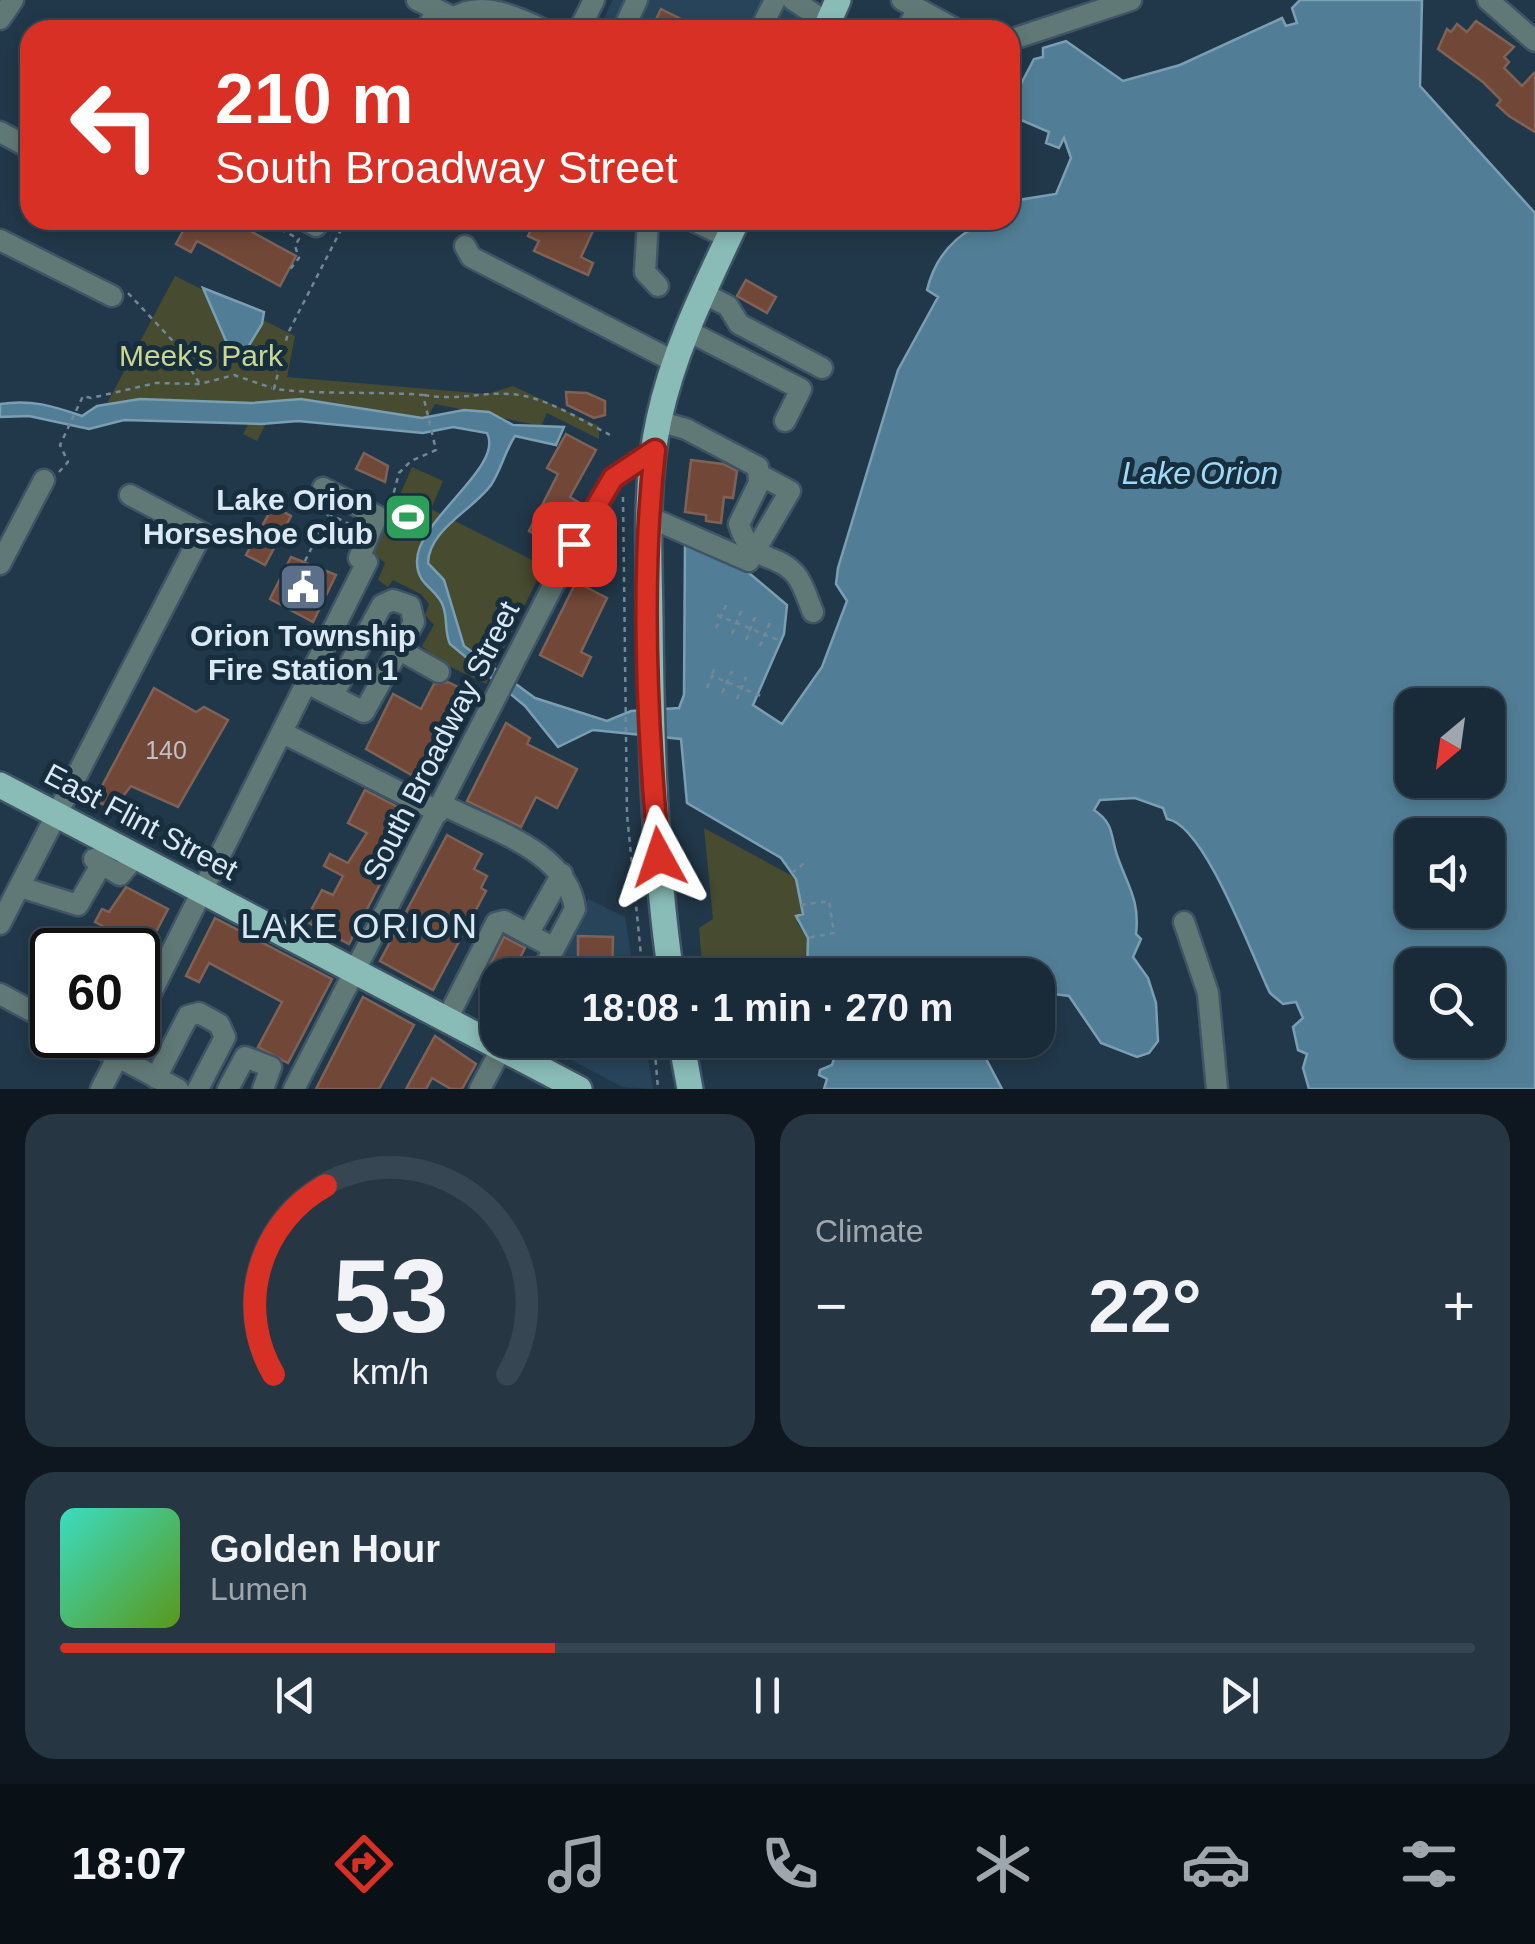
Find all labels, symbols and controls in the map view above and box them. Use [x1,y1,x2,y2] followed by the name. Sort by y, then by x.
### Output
[50,60,180,190] icon: left
[215,60,413,138] text: 210 m
[215,142,678,193] text: South Broadway Street
[119,339,284,372] park label: Meek's Park
[1122,455,1278,491] water label: Lake Orion
[143,483,373,550] place label: Lake Orion Horseshoe Club
[382,491,434,543] sports icon: Lake Orion Horseshoe Club
[532,502,617,587] pin
[547,517,602,572] icon: arrive
[277,561,329,613] public building icon: Orion Township Fire Station 1
[356,595,526,886] street label: South Broadway Street
[190,619,416,686] place label: Orion Township Fire Station 1
[1395,688,1505,798] north arrow
[1395,688,1505,1058] map controls
[145,736,187,764] house number: 140
[39,757,244,887] street label: East Flint Street
[607,805,711,909] position arrow
[1395,818,1505,928] button: sound
[241,906,479,945] district label: LAKE ORION
[30,928,160,1058] speed limit sign: 60
[1395,948,1505,1058] button: search
[582,987,953,1029] text: 18:08 · 1 min · 270 m
[815,1213,923,1249] text: Climate
[332,1238,448,1354] text: 53
[1088,1264,1202,1348] text: 22°
[815,1275,847,1337] text: −
[1443,1275,1475,1337] text: +
[351,1352,429,1392] text: km/h
[210,1528,440,1570] text: Golden Hour
[210,1571,308,1607] text: Lumen
[268,1668,323,1723] icon: previous
[740,1668,795,1723] icon: pause
[1212,1668,1267,1723] icon: next
[329,1829,399,1899] icon: directions
[542,1829,612,1899] icon: music
[755,1829,825,1899] icon: phone
[968,1829,1038,1899] icon: climate
[1181,1829,1251,1899] icon: car
[1394,1829,1464,1899] icon: filters
[71,1838,187,1889] text: 18:07

